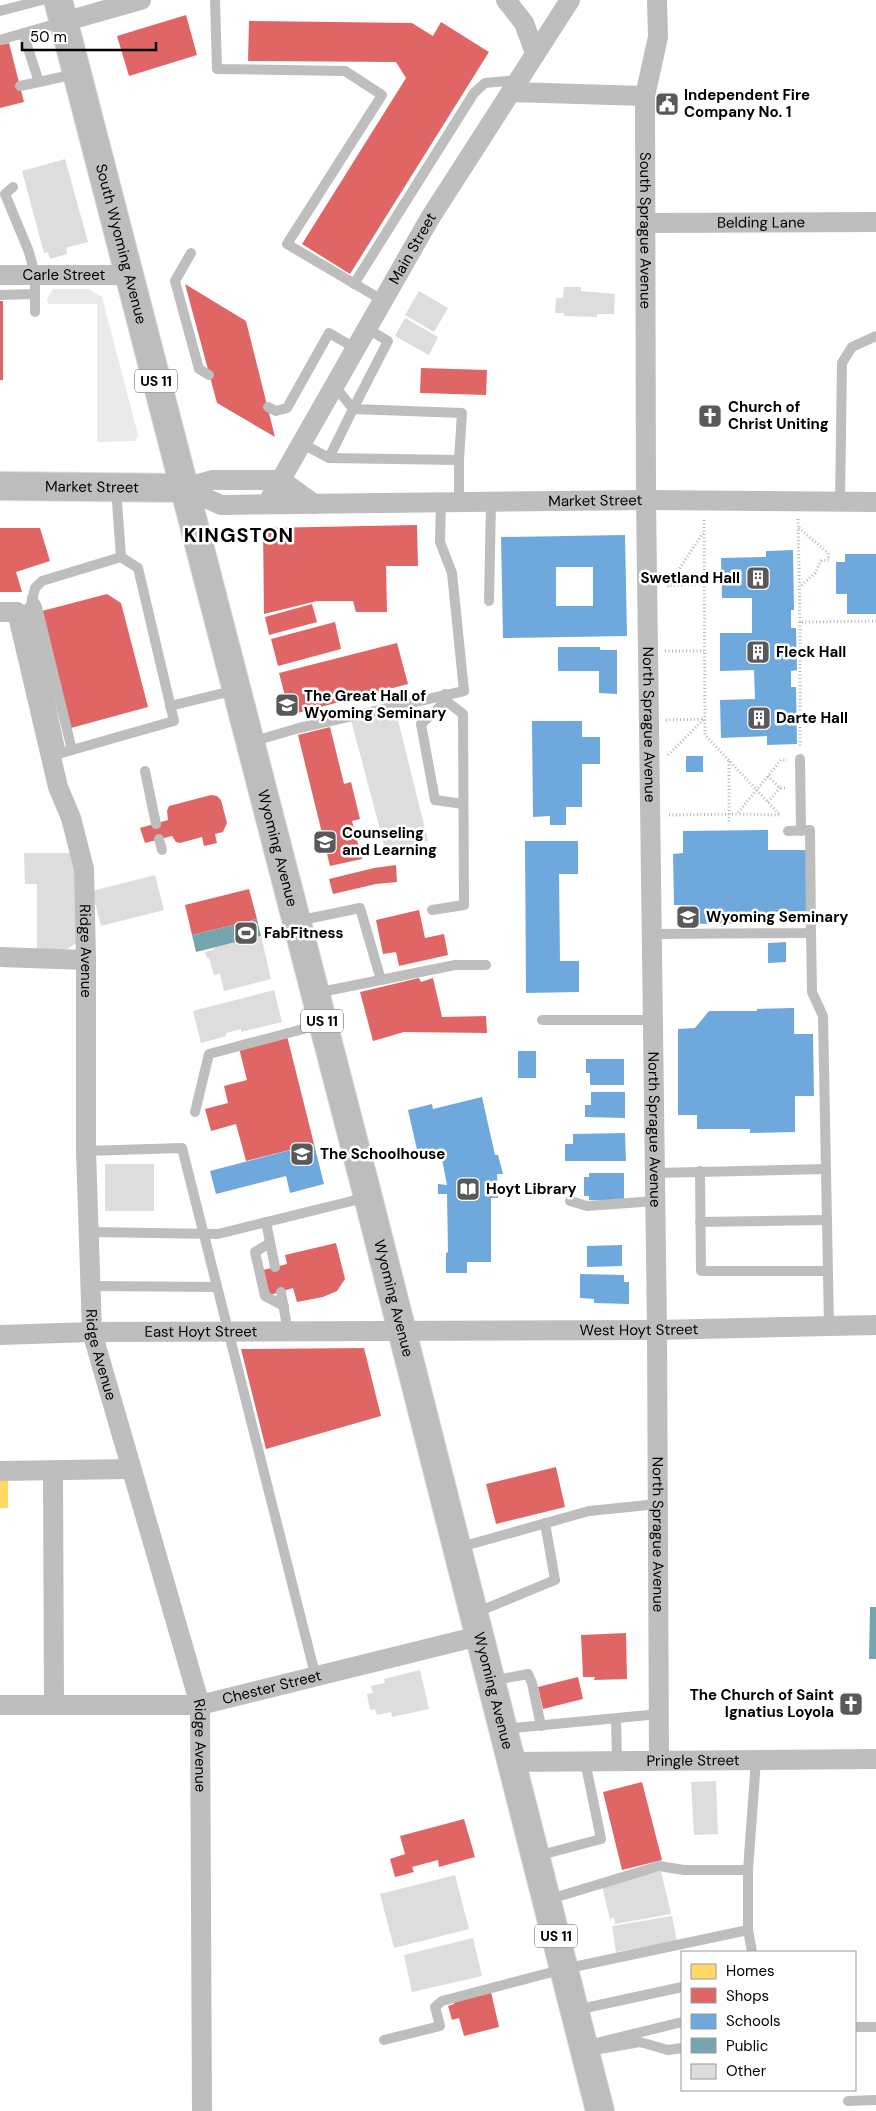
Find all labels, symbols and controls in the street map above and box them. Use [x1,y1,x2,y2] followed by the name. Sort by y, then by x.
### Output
[22,20,156,52] scale bar
[30,27,67,47] text: 50 m
[684,85,810,122] place label: Independent Fire Company No. 1
[654,91,680,117] public building icon: Independent Fire Company No. 1
[635,152,656,309] street label: South Sprague Avenue
[91,162,152,326] street label: South Wyoming Avenue
[384,209,441,288] street label: Main Street
[717,212,805,233] street label: Belding Lane
[23,265,106,285] street label: Carle Street
[135,370,177,392] road number: US 11
[728,397,829,434] place label: Church of Christ Uniting
[697,403,723,429] church icon: Church of Christ Uniting
[45,476,139,498] street label: Market Street
[548,490,643,511] street label: Market Street
[184,522,294,548] district label: KINGSTON
[745,565,771,591] building icon: Swetland Hall
[641,568,740,588] place label: Swetland Hall
[745,639,771,665] building icon: Fleck Hall
[776,642,846,662] place label: Fleck Hall
[638,647,660,803] street label: North Sprague Avenue
[304,686,446,723] place label: The Great Hall of Wyoming Seminary
[274,692,300,718] school or university icon: The Great Hall of Wyoming Seminary
[746,705,772,731] building icon: Darte Hall
[776,708,848,728] place label: Darte Hall
[253,787,302,909] street label: Wyoming Avenue
[342,823,437,860] place label: Counseling and Learning
[312,829,338,855] school or university icon: Counseling and Learning
[75,904,96,998] street label: Ridge Avenue
[675,904,701,930] school or university icon: Wyoming Seminary
[706,907,848,927] place label: Wyoming Seminary
[233,920,259,946] sports icon: FabFitness
[264,923,344,943] place label: FabFitness
[301,1009,343,1032] road number: US 11
[643,1052,665,1208] street label: North Sprague Avenue
[289,1141,315,1167] school or university icon: The Schoolhouse
[320,1144,445,1164] place label: The Schoolhouse
[455,1176,481,1202] library icon: Hoyt Library
[486,1179,577,1199] place label: Hoyt Library
[369,1238,418,1359] street label: Wyoming Avenue
[81,1309,121,1403] street label: Ridge Avenue
[580,1319,699,1340] street label: West Hoyt Street
[144,1321,258,1342] street label: East Hoyt Street
[648,1457,668,1612] street label: North Sprague Avenue
[469,1630,518,1752] street label: Wyoming Avenue
[220,1665,324,1709] street label: Chester Street
[690,1685,834,1722] place label: The Church of Saint Ignatius Loyola
[838,1691,864,1717] church icon: The Church of Saint Ignatius Loyola
[189,1696,210,1792] street label: Ridge Avenue
[646,1750,740,1771] street label: Pringle Street
[535,1924,577,1948] road number: US 11
[681,1951,856,2091] legend
[726,1961,775,1981] text: Homes
[726,1986,769,2006] text: Shops
[726,2011,781,2031] text: Schools
[726,2036,768,2056] text: Public
[726,2061,767,2081] text: Other

